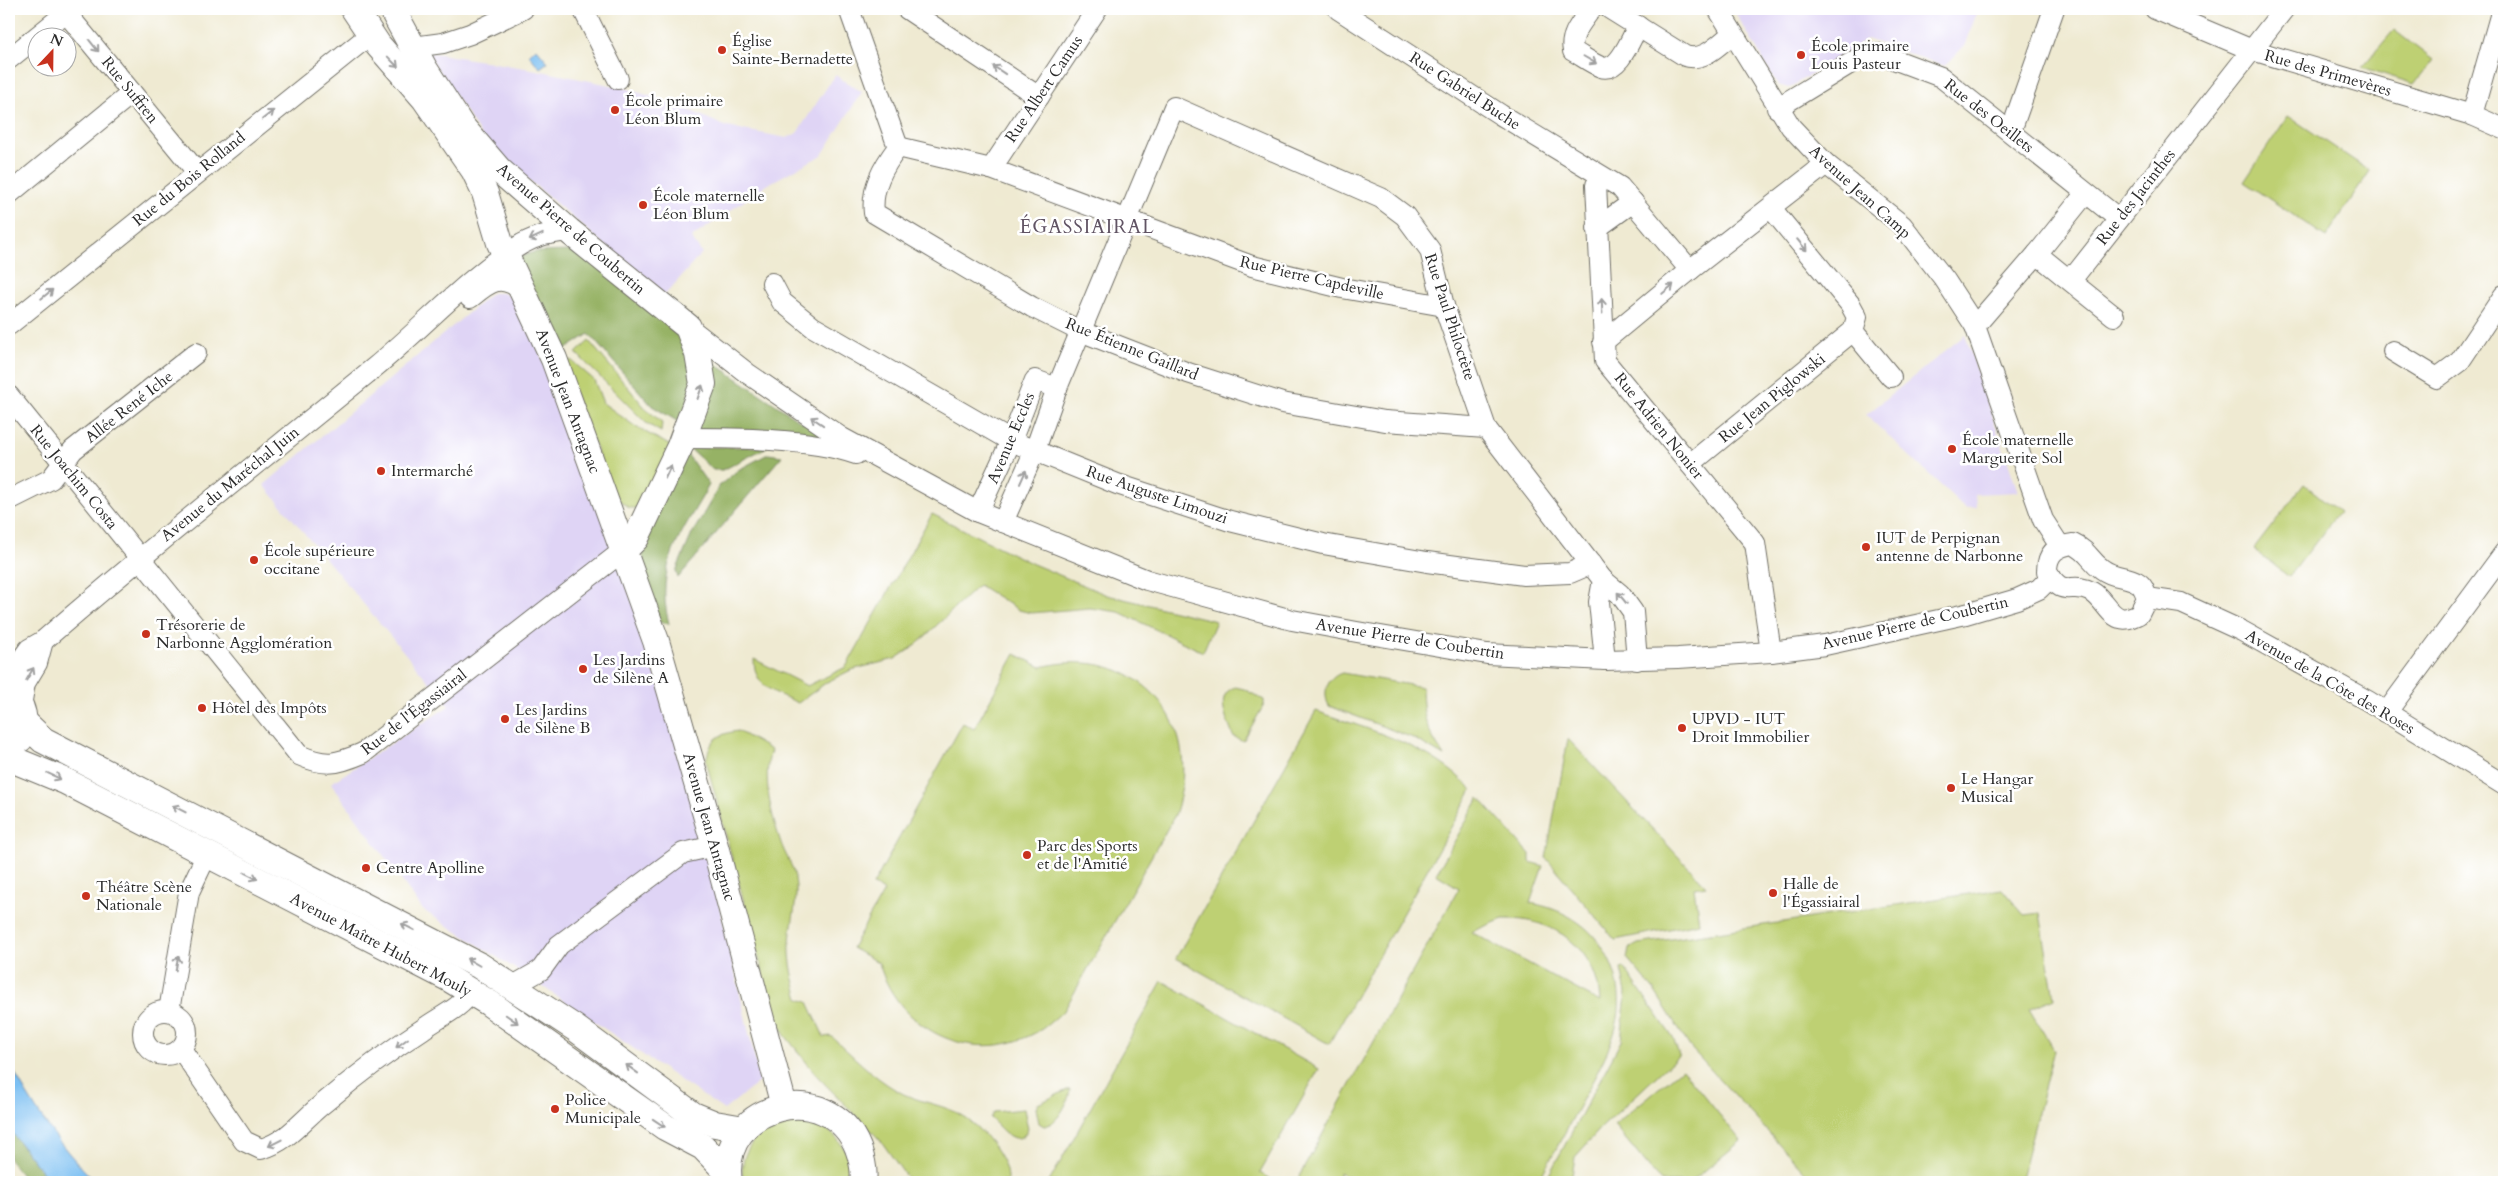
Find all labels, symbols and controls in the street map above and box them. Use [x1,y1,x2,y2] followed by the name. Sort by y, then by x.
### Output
[28,28,78,78] north arrow
[47,29,66,51] text: N
[732,30,853,70] place label: Église Sainte-Bernadette
[1000,31,1088,147] street label: Rue Albert Camus
[1811,35,1909,75] place label: École primaire Louis Pasteur
[88,40,99,53] one-way arrow
[716,44,728,56] marker: Église Sainte-Bernadette
[2262,44,2394,102] street label: Rue des Primevères
[1405,47,1525,135] street label: Rue Gabriel Buche
[1795,49,1807,61] marker: École primaire Louis Pasteur
[96,52,164,128] street label: Rue Suffren
[387,56,399,68] one-way arrow
[1582,56,1596,66] one-way arrow
[992,65,1006,75] one-way arrow
[1940,74,2038,158] street label: Rue des Oeillets
[625,90,723,130] place label: École primaire Léon Blum
[609,104,621,116] marker: École primaire Léon Blum
[262,110,275,121] one-way arrow
[128,126,250,231] street label: Rue du Bois Rolland
[1804,140,1916,244] street label: Avenue Jean Camp
[2091,144,2181,250] street label: Rue des Jacinthes
[492,158,650,300] street label: Avenue Pierre de Coubertin
[653,185,765,225] place label: École maternelle Léon Blum
[637,199,649,211] marker: École maternelle Léon Blum
[1020,214,1154,240] district label: ÉGASSIAIRAL
[529,233,544,243] one-way arrow
[1796,239,1807,252] one-way arrow
[1238,251,1386,305] street label: Rue Pierre Capdeville
[1419,251,1481,383] street label: Rue Paul Philoctète
[1661,283,1674,294] one-way arrow
[40,289,53,300] one-way arrow
[1597,299,1606,315] one-way arrow
[1062,312,1202,386] street label: Rue Étienne Gaillard
[530,325,606,477] street label: Avenue Jean Antagnac
[1714,348,1830,448] street label: Rue Jean Piglowski
[80,366,178,448] street label: Allée René Iche
[1609,368,1709,484] street label: Rue Adrien Nonier
[696,385,705,400] one-way arrow
[982,389,1040,487] street label: Avenue Eccles
[810,416,824,426] one-way arrow
[25,420,123,534] street label: Rue Joachim Costa
[156,421,304,547] street label: Avenue du Maréchal Juin
[1962,429,2074,469] place label: École maternelle Marguerite Sol
[1946,443,1958,455] marker: École maternelle Marguerite Sol
[391,460,473,482] place label: Intermarché
[1083,460,1231,530] street label: Rue Auguste Limouzi
[375,465,387,477] marker: Intermarché
[663,465,673,480] one-way arrow
[1018,470,1028,485] one-way arrow
[1876,527,2023,567] place label: IUT de Perpignan antenne de Narbonne
[264,540,375,580] place label: École supérieure occitane
[1860,541,1872,553] marker: IUT de Perpignan antenne de Narbonne
[248,554,260,566] marker: École supérieure occitane
[1616,591,1627,604] one-way arrow
[1820,591,2010,655] street label: Avenue Pierre de Coubertin
[1314,613,1506,665] street label: Avenue Pierre de Coubertin
[156,614,332,654] place label: Trésorerie de Narbonne Agglomération
[2241,624,2419,740] street label: Avenue de la Côte des Roses
[140,628,152,640] marker: Trésorerie de Narbonne Agglomération
[593,649,670,689] place label: Les Jardins de Silène A
[577,663,589,675] marker: Les Jardins de Silène A
[357,664,471,760] street label: Rue de l'Égassiairal
[26,667,36,681] one-way arrow
[212,697,327,719] place label: Hôtel des Impôts
[515,699,591,739] place label: Les Jardins de Silène B
[196,702,208,714] marker: Hôtel des Impôts
[1692,708,1809,748] place label: UPVD - IUT Droit Immobilier
[499,713,511,725] marker: Les Jardins de Silène B
[1676,722,1688,734] marker: UPVD - IUT Droit Immobilier
[677,750,741,904] street label: Avenue Jean Antagnac
[1961,768,2034,808] place label: Le Hangar Musical
[46,771,61,781] one-way arrow
[1945,782,1957,794] marker: Le Hangar Musical
[172,804,187,813] one-way arrow
[1037,835,1138,875] place label: Parc des Sports et de l'Amitié
[1021,849,1033,861] marker: Parc des Sports et de l'Amitié
[376,857,485,879] place label: Centre Apolline
[360,862,372,874] marker: Centre Apolline
[243,872,258,881] one-way arrow
[1783,873,1860,913] place label: Halle de l'Égassiairal
[96,876,192,916] place label: Théâtre Scène Nationale
[286,887,477,1003] street label: Avenue Maître Hubert Mouly
[1767,887,1779,899] marker: Halle de l'Égassiairal
[80,890,92,902] marker: Théâtre Scène Nationale
[401,922,416,931] one-way arrow
[173,956,183,972] one-way arrow
[466,957,481,967] one-way arrow
[505,1014,519,1024] one-way arrow
[395,1038,409,1048] one-way arrow
[626,1064,639,1075] one-way arrow
[565,1089,641,1129] place label: Police Municipale
[549,1103,561,1115] marker: Police Municipale
[652,1118,666,1128] one-way arrow
[267,1138,282,1148] one-way arrow

